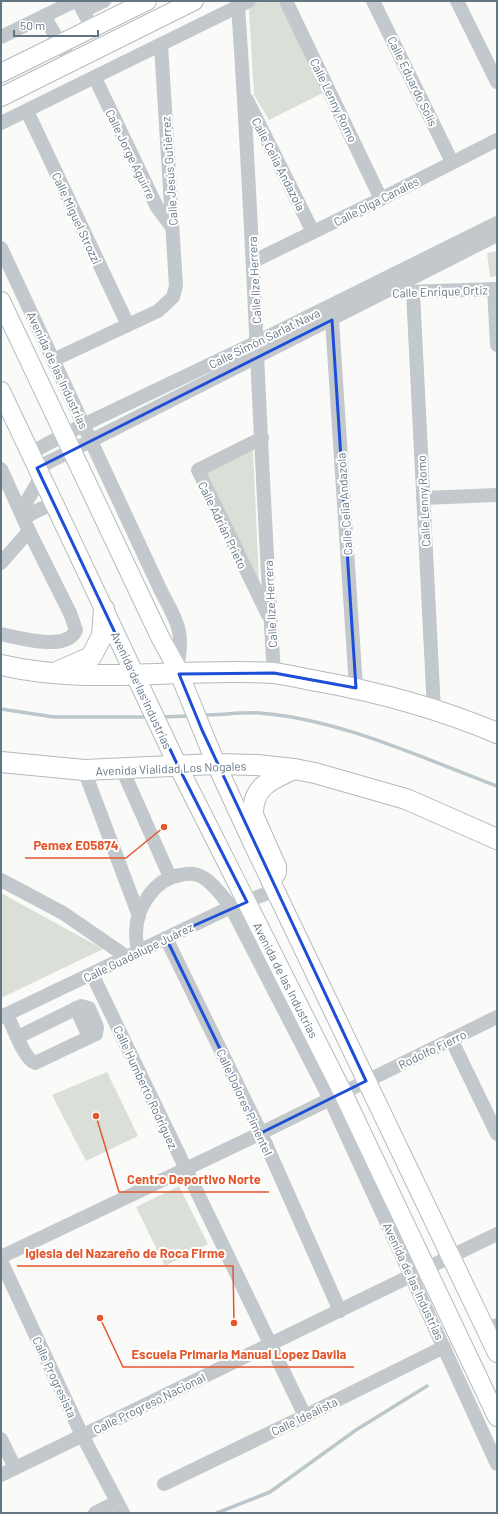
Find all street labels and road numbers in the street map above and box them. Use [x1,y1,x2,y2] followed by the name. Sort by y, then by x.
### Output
[385,34,441,129] street label: Calle Eduardo Solís
[308,56,360,144] street label: Calle Lenny Romo
[103,107,159,201] street label: Calle Jorge Aguirre
[249,115,309,213] street label: Calle Celia Andazola
[158,116,180,226] street label: Calle Jesús Gutiérrez
[50,170,104,266] street label: Calle Miguel Strozzi
[331,173,421,228] street label: Calle Olga Canales
[245,236,263,324] street label: Calle Ilze Herrera
[392,282,488,300] street label: Calle Enrique Ortiz
[206,305,322,371] street label: Calle Simón Sarlat Nava
[25,309,91,431] street label: Avenida de las Industrias
[333,452,355,556] street label: Calle Celia Andazola
[414,455,432,547] street label: Calle Lenny Romo
[196,479,250,571] street label: Calle Adrián Prieto
[261,560,279,648] street label: Calle Ilze Herrera
[109,629,175,751] street label: Avenida de las Industrias
[95,758,247,778] street label: Avenida Vialidad Los Nogales
[81,919,195,985] street label: Calle Guadalupe Juárez
[251,920,321,1040] street label: Avenida de las Industrias
[111,1023,181,1151] street label: Calle Humberto Rodríguez
[396,1027,468,1071] street label: Rodolfo Fierro
[214,1047,276,1157] street label: Calle Dolores Pimentel
[381,1220,447,1342] street label: Avenida de las Industrias
[30,1334,80,1420] street label: Calle Progresista
[91,1370,207,1436] street label: Calle Progreso Nacional
[269,1394,339,1438] street label: Calle Idealista

